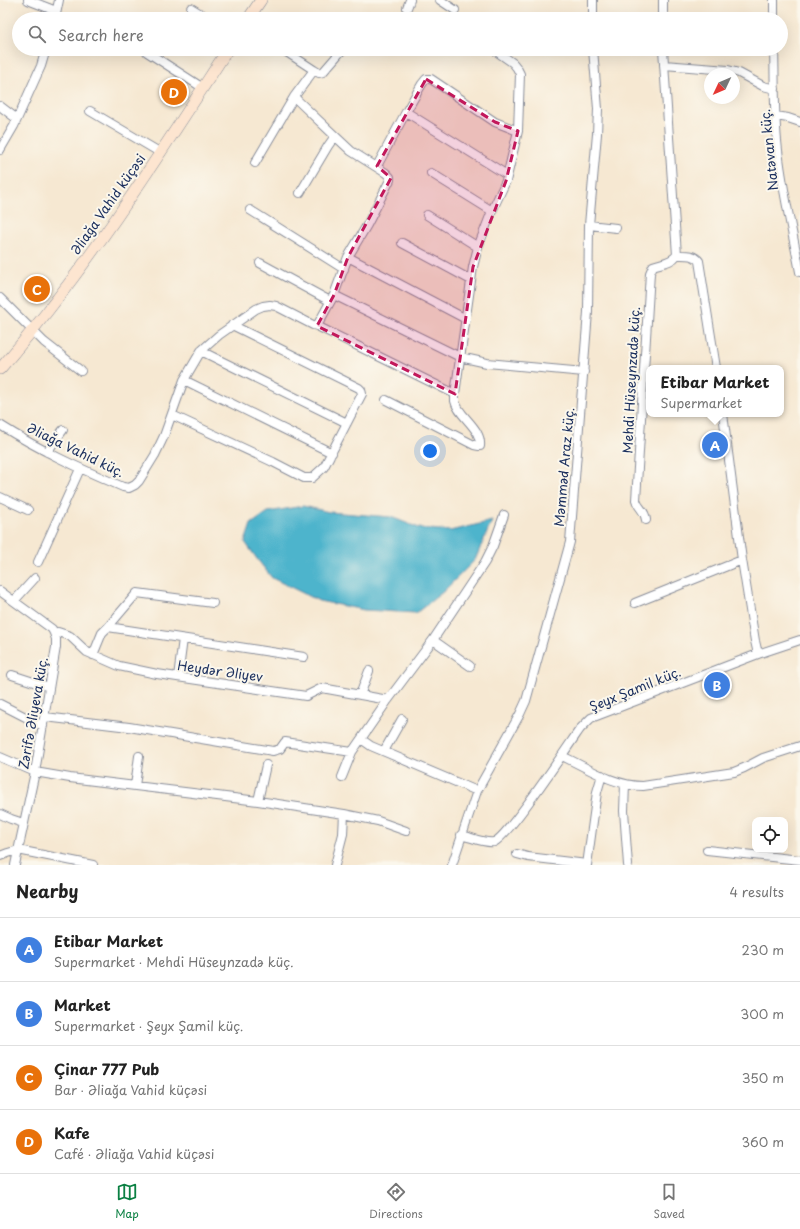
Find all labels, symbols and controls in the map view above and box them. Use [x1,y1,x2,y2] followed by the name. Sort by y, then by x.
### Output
[12,12,788,56] search box
[26,23,48,45] icon: search
[58,23,144,46] text: Search here
[704,68,740,104] north arrow
[161,77,187,107] pin: D
[755,108,782,192] street label: Natəvan küç.
[66,150,149,258] street label: Əliağa Vahid küçəsi
[24,274,50,304] pin: C
[617,306,644,454] street label: Mehdi Hüseynzadə küç.
[646,365,784,417] popup
[660,370,770,393] text: Etibar Market
[660,393,742,412] text: Supermarket
[549,406,578,527] street label: Məmməd Araz küç.
[25,418,128,481] street label: Əliağa Vahid küç.
[702,430,728,460] pin: A
[420,441,440,461] your location
[13,655,52,771] street label: Zərifə Əliyeva küç.
[176,655,264,686] street label: Heydər Əliyev
[586,662,683,716] street label: Şeyx Şamil küç.
[704,670,730,700] pin: B
[752,817,788,853] map controls
[752,817,788,853] button: locate
[16,878,78,904] text: Nearby
[730,882,784,901] text: 4 results
[54,929,163,952] text: Etibar Market
[24,940,34,959] text: A
[742,940,784,959] text: 230 m
[54,952,294,971] text: Supermarket · Mehdi Hüseynzadə küç.
[54,993,111,1016] text: Market
[25,1004,33,1023] text: B
[740,1004,784,1023] text: 300 m
[54,1016,244,1035] text: Supermarket · Şeyx Şamil küç.
[54,1057,159,1080] text: Çinar 777 Pub
[24,1068,34,1087] text: C
[742,1068,784,1087] text: 350 m
[54,1080,207,1099] text: Bar · Əliağa Vahid küçəsi
[54,1121,90,1144] text: Kafe
[24,1132,34,1151] text: D
[741,1132,784,1151] text: 360 m
[54,1144,214,1163] text: Café · Əliağa Vahid küçəsi
[115,1181,139,1222] tab: Map
[369,1181,423,1222] tab: Directions
[653,1181,685,1222] tab: Saved

